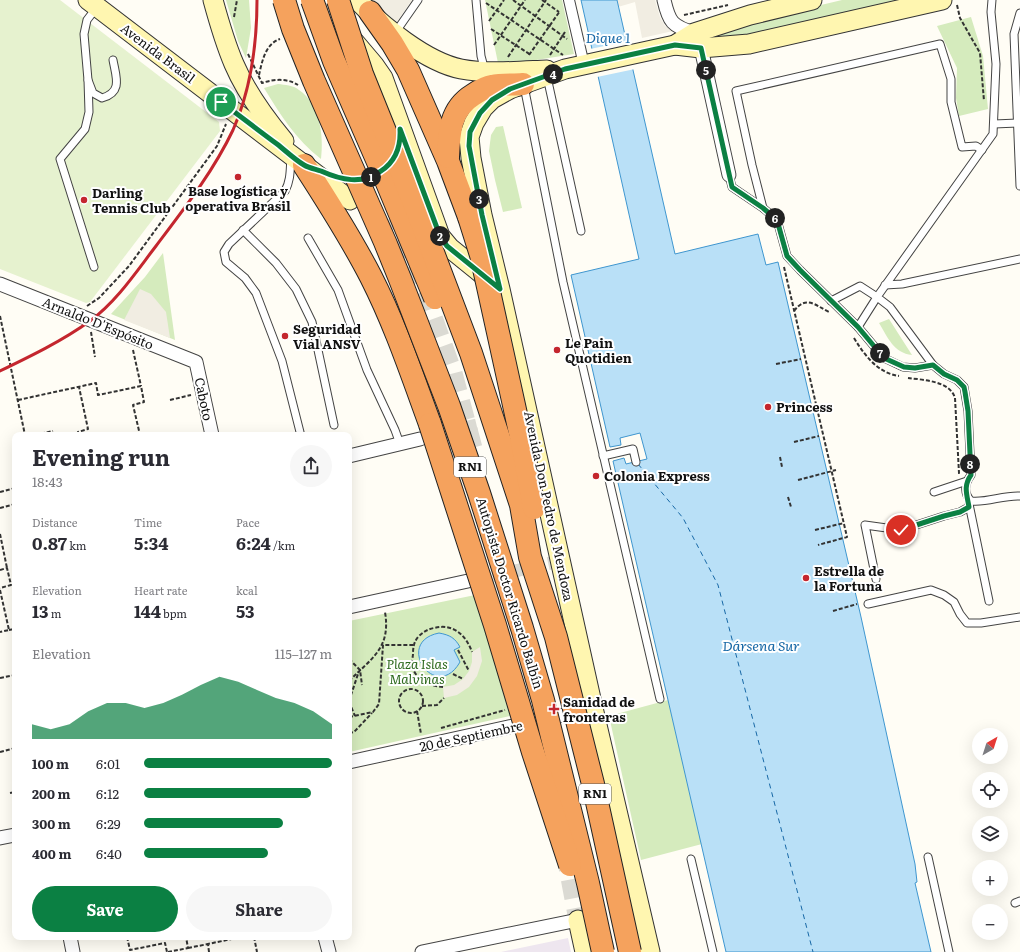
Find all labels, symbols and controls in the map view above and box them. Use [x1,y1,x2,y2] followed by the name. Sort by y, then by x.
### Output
[117,18,200,87] street label: Avenida Brasil
[586,27,630,47] water label: Dique 1
[696,60,716,80] pin: 5
[703,62,709,78] text: 5
[543,64,563,84] pin: 4
[550,66,556,82] text: 4
[204,85,238,119] pin
[210,91,232,113] icon: arrive
[361,167,381,187] pin: 1
[369,169,373,185] text: 1
[233,172,243,182] marker: Base logística y operativa Brasil
[185,181,291,215] place label: Base logística y operativa Brasil
[92,183,171,217] place label: Darling Tennis Club
[469,189,489,209] pin: 3
[476,191,482,207] text: 3
[79,195,89,205] marker: Darling Tennis Club
[765,208,785,228] pin: 6
[772,210,778,226] text: 6
[430,226,450,246] pin: 2
[437,228,443,244] text: 2
[40,292,157,354] street label: Arnaldo D'Espósito
[293,319,362,353] place label: Seguridad Vial ANSV
[280,331,290,341] marker: Seguridad Vial ANSV
[565,333,632,367] place label: Le Pain Quotidien
[870,343,890,363] pin: 7
[552,345,562,355] marker: Le Pain Quotidien
[877,345,883,361] text: 7
[191,376,218,423] street label: Caboto
[776,397,833,416] place label: Princess
[763,402,773,412] marker: Princess
[520,409,579,603] street label: Avenida Don Pedro de Mendoza
[32,440,170,473] text: Evening run
[290,445,332,487] button: share
[960,454,980,474] pin: 8
[967,456,973,472] text: 8
[454,457,486,477] road number: RN1
[604,466,710,485] place label: Colonia Express
[591,471,601,481] marker: Colonia Express
[32,472,63,491] text: 18:43
[472,495,549,692] street label: Autopista Doctor Ricardo Balbín
[884,513,918,547] pin
[32,514,77,530] text: Distance
[134,514,162,530] text: Time
[236,514,260,530] text: Pace
[890,519,912,541] icon: check
[32,530,67,555] text: 0.87
[134,530,168,555] text: 5:34
[236,530,271,555] text: 6:24
[67,537,87,553] text: km
[271,537,295,553] text: /km
[814,561,884,595] place label: Estrella de la Fortuna
[801,573,811,583] marker: Estrella de la Fortuna
[32,582,82,598] text: Elevation
[134,582,187,598] text: Heart rate
[236,582,258,598] text: kcal
[32,598,49,623] text: 13
[134,598,161,623] text: 144
[236,598,255,623] text: 53
[49,605,61,621] text: m
[161,605,187,621] text: bpm
[722,635,800,655] water label: Dársena Sur
[32,644,91,663] text: Elevation
[275,644,332,663] text: 115–127 m
[386,654,448,688] park label: Plaza Islas Malvinas
[563,692,635,726] place label: Sanidad de fronteras
[548,703,560,715] marker: Sanidad de fronteras
[418,715,524,756] street label: 20 de Septiembre
[972,728,1008,764] north arrow
[972,728,1008,940] map controls
[32,754,69,773] text: 100 m
[96,754,120,773] text: 6:01
[972,772,1008,808] button: locate
[32,784,71,803] text: 200 m
[96,784,119,803] text: 6:12
[579,784,611,804] road number: RN1
[32,814,71,833] text: 300 m
[96,814,121,833] text: 6:29
[972,816,1008,852] button: layers
[32,844,71,863] text: 400 m
[96,844,122,863] text: 6:40
[972,860,1008,896] button: +
[32,886,178,932] button: Save
[186,886,332,932] button: Share
[972,904,1008,940] button: −

